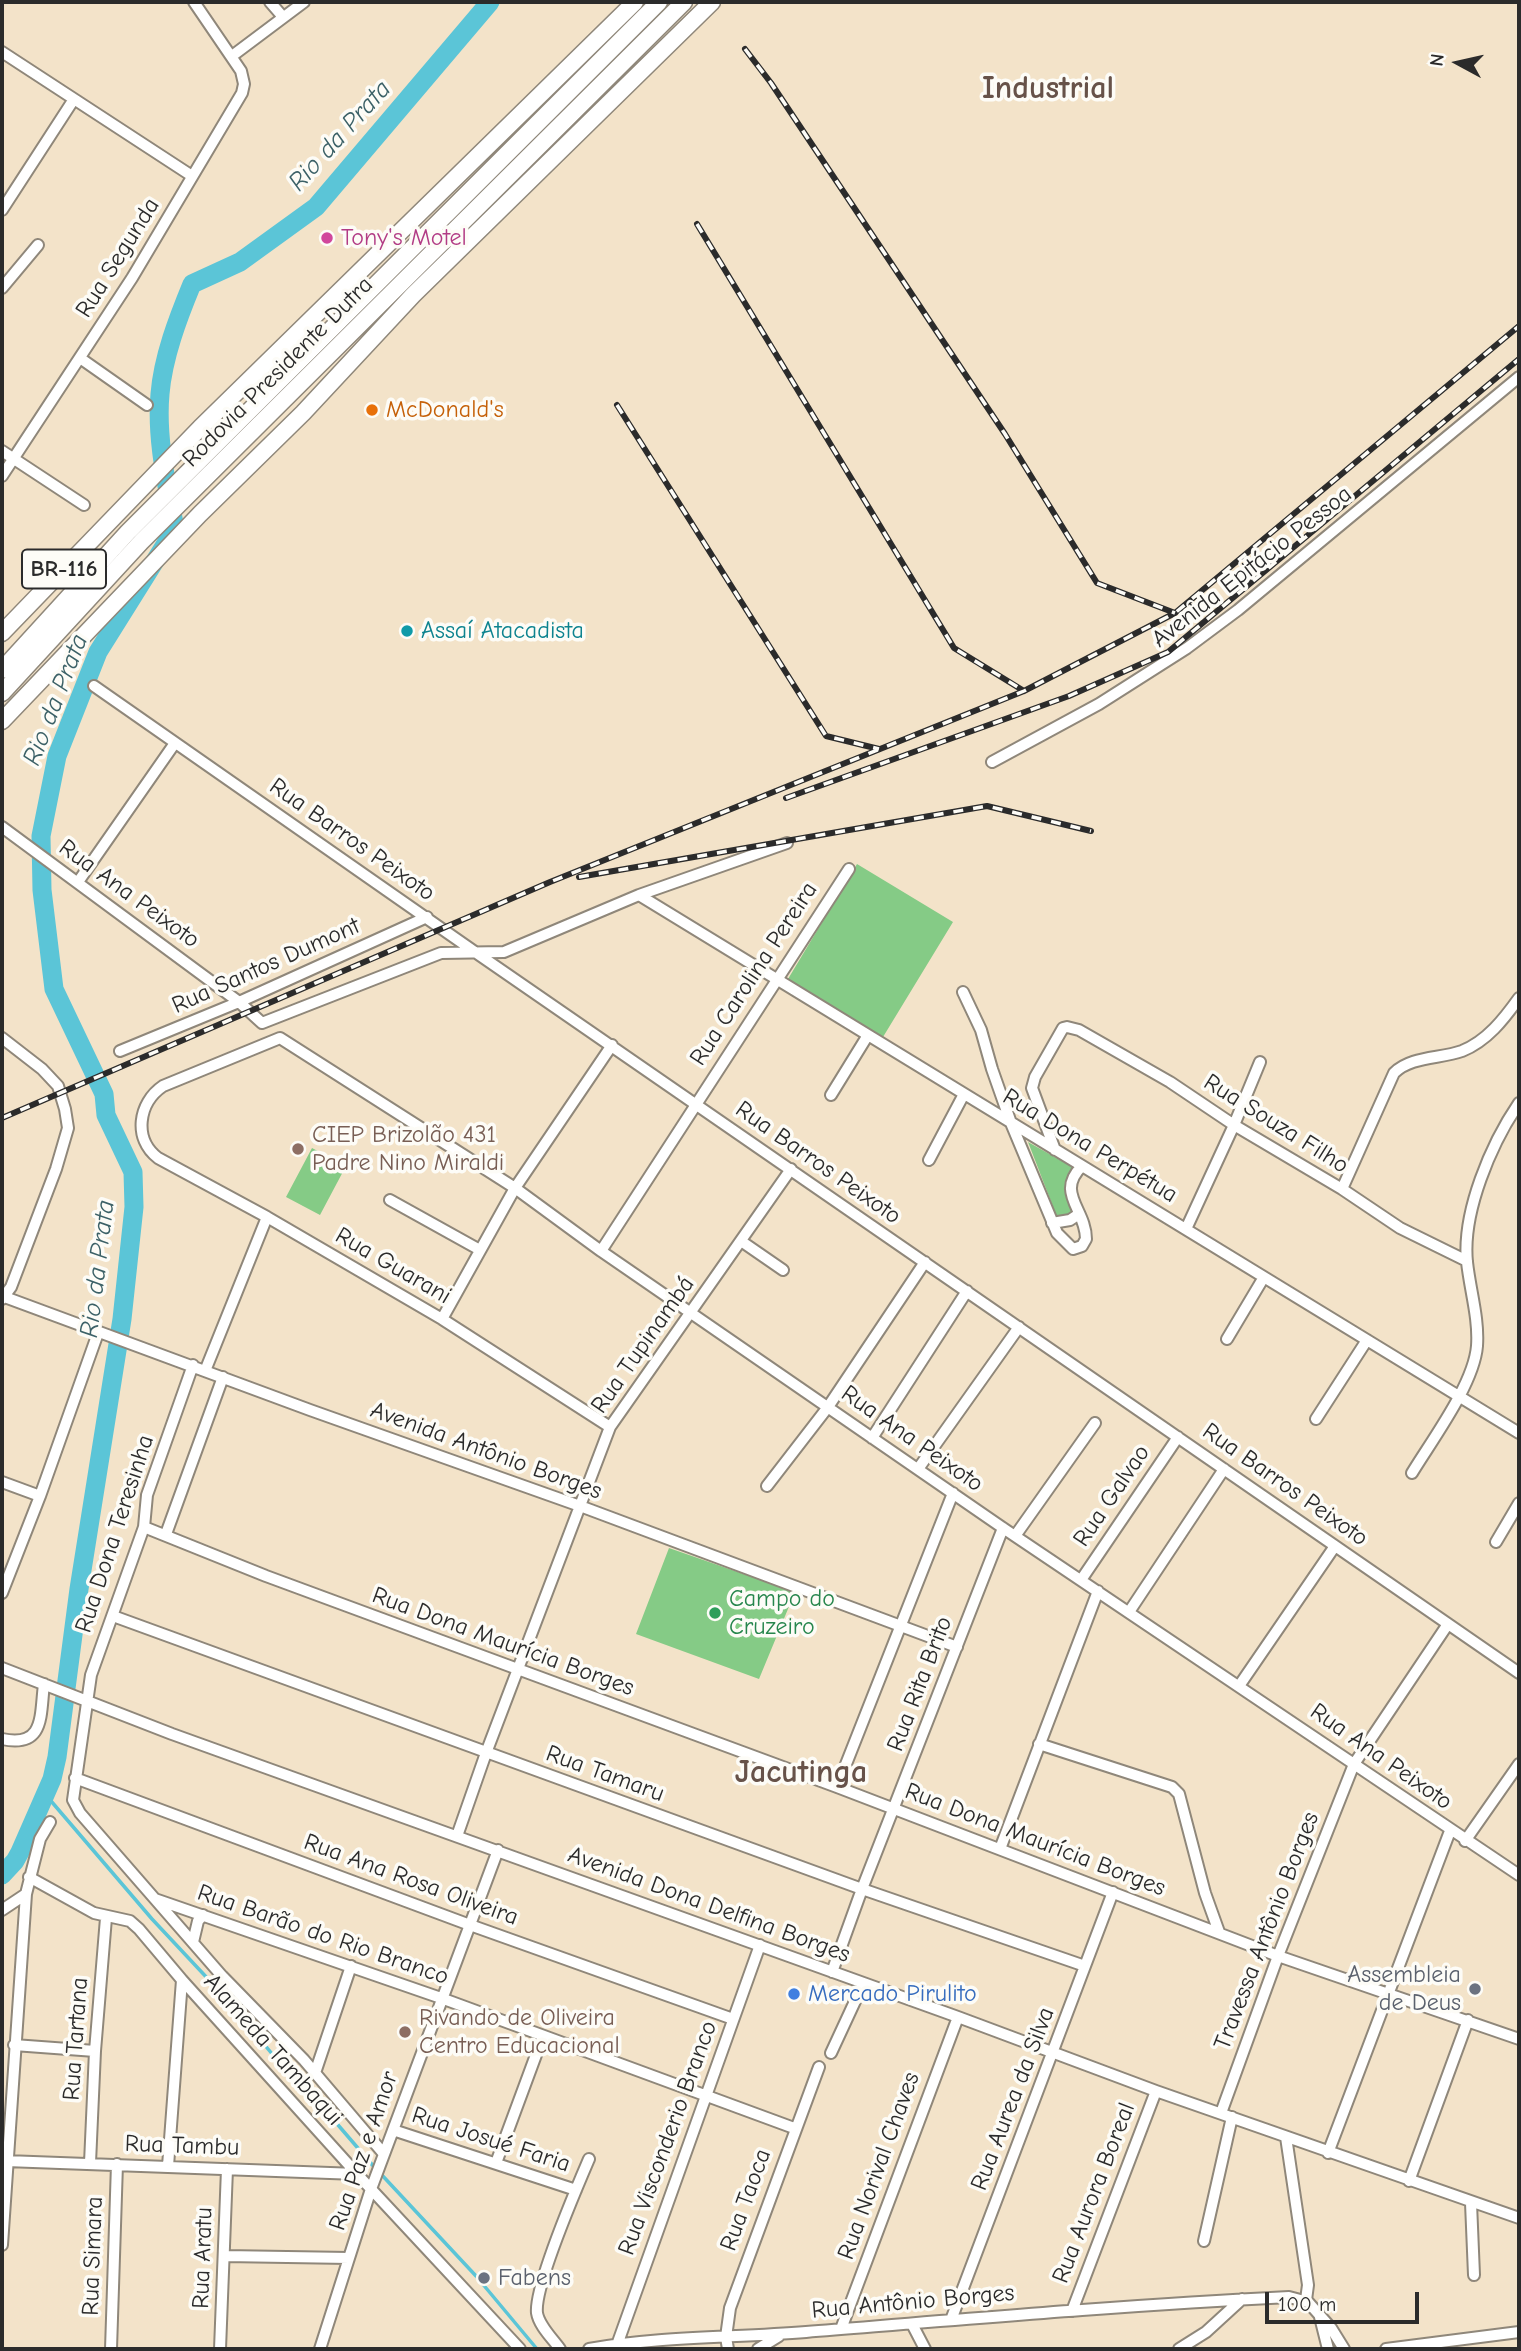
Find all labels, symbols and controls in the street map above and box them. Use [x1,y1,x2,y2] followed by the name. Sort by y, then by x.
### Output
[1423,28,1493,98] north arrow
[1425,52,1449,68] text: N
[982,70,1114,108] district label: Industrial
[282,74,398,198] water label: Rio da Prata
[70,193,166,323] street label: Rua Segunda
[341,224,467,252] place label: Tony's Motel
[319,230,335,246] marker: Tony's Motel
[177,271,379,473] street label: Rodovia Presidente Dutra
[386,396,504,424] place label: McDonald's
[364,402,380,418] marker: McDonald's
[1146,480,1358,654] street label: Avenida Epitácio Pessoa
[22,550,106,589] road number: BR-116
[421,617,584,645] place label: Assaí Atacadista
[399,623,415,639] marker: Assaí Atacadista
[17,630,95,770] water label: Rio da Prata
[264,772,440,908] street label: Rua Barros Peixoto
[53,833,205,955] street label: Rua Ana Peixoto
[684,877,824,1071] street label: Rua Carolina Pereira
[168,912,364,1020] street label: Rua Santos Dumont
[1198,1068,1354,1180] street label: Rua Souza Filho
[997,1082,1183,1210] street label: Rua Dona Perpétua
[730,1095,906,1231] street label: Rua Barros Peixoto
[312,1121,504,1177] place label: CIEP Brizolão 431 Padre Nino Miraldi
[290,1141,306,1157] marker: CIEP Brizolão 431 Padre Nino Miraldi
[74,1199,122,1339] water label: Rio da Prata
[330,1221,456,1311] street label: Rua Guarani
[585,1271,701,1419] street label: Rua Tupinambá
[835,1379,989,1499] street label: Rua Ana Peixoto
[366,1396,606,1506] street label: Avenida Antônio Borges
[1197,1417,1373,1553] street label: Rua Barros Peixoto
[69,1432,161,1636] street label: Rua Dona Teresinha
[1068,1440,1156,1552] street label: Rua Galvao
[368,1581,638,1703] street label: Rua Dona Maurícia Borges
[729,1585,835,1641] place label: Campo do Cruzeiro
[707,1605,723,1621] marker: Campo do Cruzeiro
[881,1613,959,1755] street label: Rua Rita Brito
[1304,1697,1458,1817] street label: Rua Ana Peixoto
[542,1739,668,1809] street label: Rua Tamaru
[735,1754,867,1792] district label: Jacutinga
[901,1777,1169,1903] street label: Rua Dona Maurícia Borges
[1208,1808,1326,2054] street label: Travessa Antônio Borges
[300,1828,522,1932] street label: Rua Ana Rosa Oliveira
[564,1840,854,1970] street label: Avenida Dona Delfina Borges
[194,1878,452,1992] street label: Rua Barão do Rio Branco
[1347,1961,1461,2017] place label: Assembleia de Deus
[197,1968,349,2132] street label: Alameda Tambaqui
[57,1976,95,2102] street label: Rua Tartana
[808,1980,977,2008] place label: Mercado Pirulito
[1467,1981,1483,1997] marker: Assembleia de Deus
[786,1986,802,2002] marker: Mercado Pirulito
[965,2003,1061,2195] street label: Rua Aurea da Silva
[419,2004,620,2060] place label: Rivando de Oliveira Centro Educacional
[612,2017,724,2259] street label: Rua Visconderio Branco
[397,2024,413,2040] marker: Rivando de Oliveira Centro Educacional
[323,2068,405,2234] street label: Rua Paz e Amor
[832,2068,926,2264] street label: Rua Norival Chaves
[1046,2099,1142,2287] street label: Rua Aurora Boreal
[408,2101,574,2179] street label: Rua Josué Faria
[124,2130,240,2162] street label: Rua Tambu
[714,2145,778,2255] street label: Rua Taoca
[77,2196,109,2316] street label: Rua Simara
[187,2207,219,2309] street label: Rua Aratu
[498,2264,571,2292] place label: Fabens
[476,2270,492,2286] marker: Fabens
[1269,2278,1423,2322] scale bar
[810,2279,1016,2325] street label: Rua Antônio Borges
[1278,2292,1336,2316] text: 100 m

